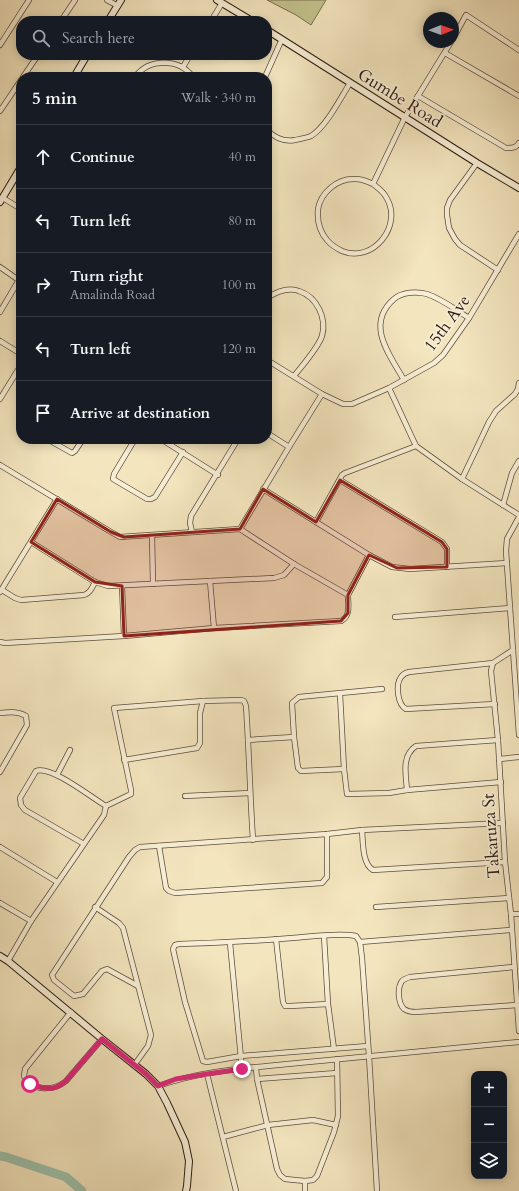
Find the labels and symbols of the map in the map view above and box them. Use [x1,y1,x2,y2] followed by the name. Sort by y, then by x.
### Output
[423,12,459,48] north arrow
[353,63,447,133] street label: Gumbe Road
[419,290,475,356] street label: 15th Ave
[477,792,505,879] street label: Takaruza St
[233,1060,251,1078] route end
[21,1075,39,1093] route start

